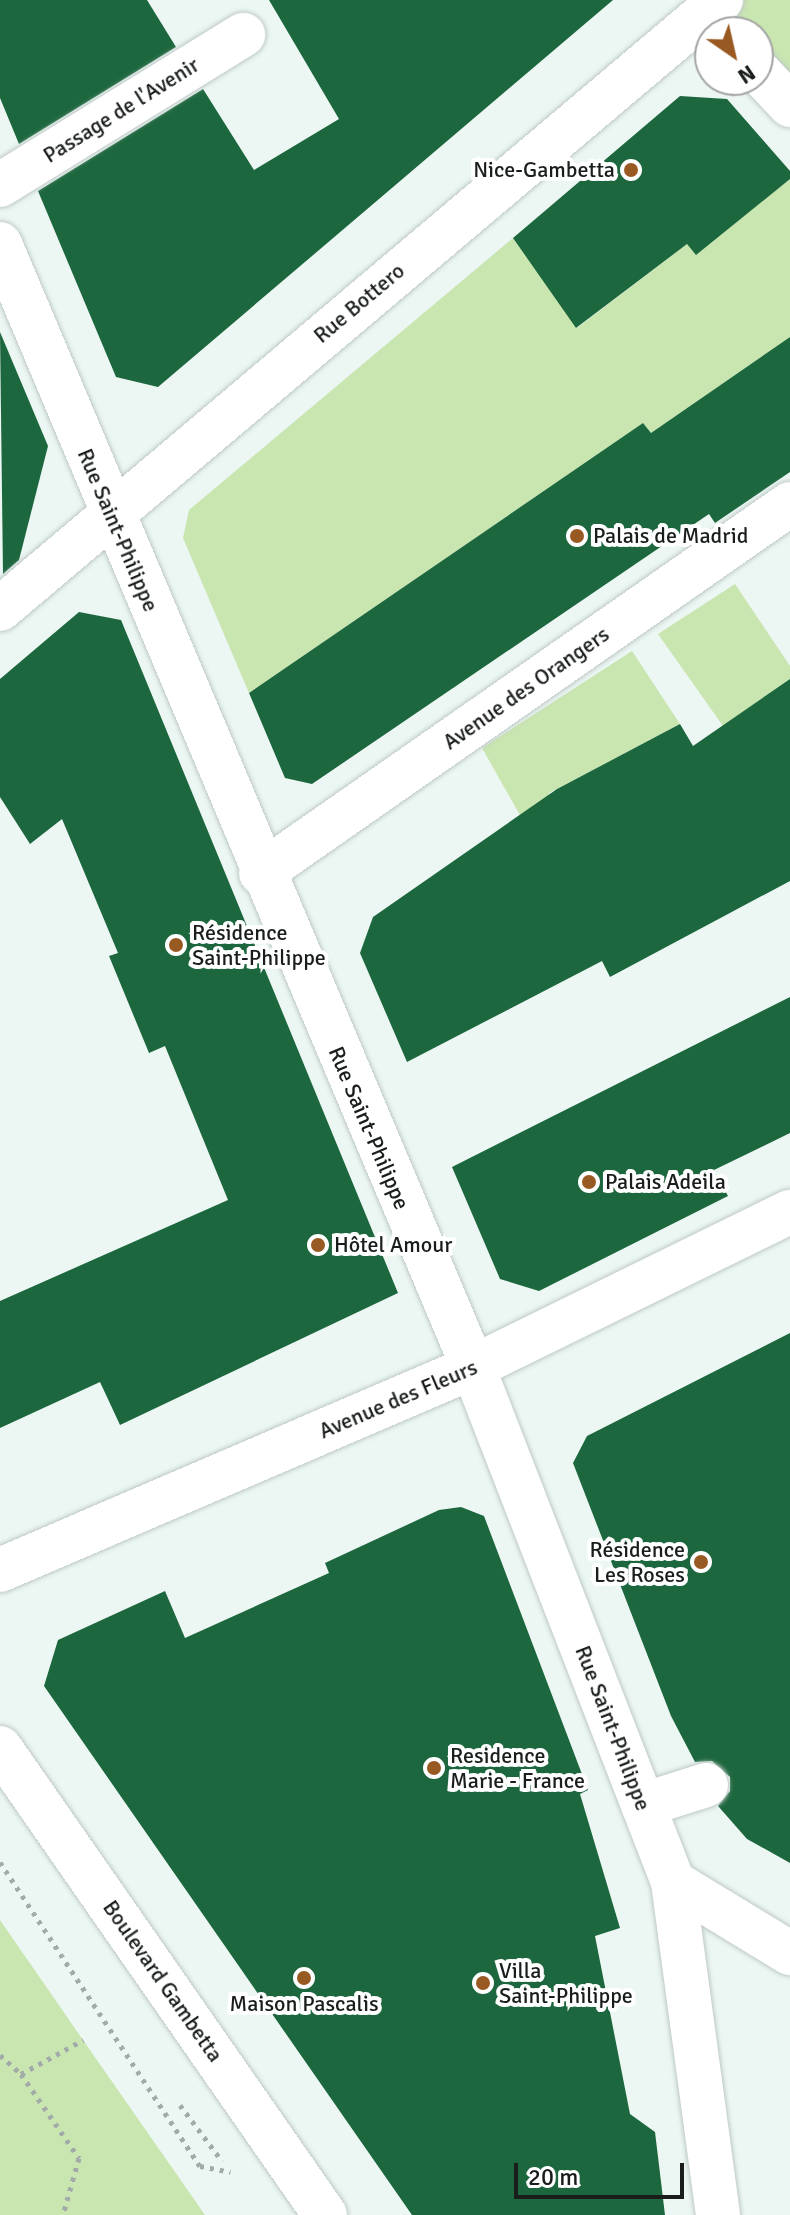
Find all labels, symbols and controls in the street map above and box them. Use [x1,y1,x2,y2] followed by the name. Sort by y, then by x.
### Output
[694,16,774,96] north arrow
[38,51,204,169] street label: Passage de l'Avenir
[733,59,760,90] text: N
[473,157,615,183] place label: Nice-Gambetta
[622,161,640,179] marker: Nice-Gambetta
[308,257,410,349] street label: Rue Bottero
[72,445,164,615] street label: Rue Saint-Philippe
[593,523,748,549] place label: Palais de Madrid
[568,527,586,545] marker: Palais de Madrid
[438,621,614,755] street label: Avenue des Orangers
[192,919,326,970] place label: Résidence Saint-Philippe
[167,936,185,954] marker: Résidence Saint-Philippe
[323,1043,415,1213] street label: Rue Saint-Philippe
[605,1169,726,1195] place label: Palais Adeila
[580,1173,598,1191] marker: Palais Adeila
[334,1232,452,1258] place label: Hôtel Amour
[309,1236,327,1254] marker: Hôtel Amour
[315,1354,481,1444] street label: Avenue des Fleurs
[590,1536,685,1588] place label: Résidence Les Roses
[692,1553,710,1571] marker: Résidence Les Roses
[569,1642,657,1814] street label: Rue Saint-Philippe
[450,1742,585,1794] place label: Residence Marie - France
[425,1759,443,1777] marker: Residence Marie - France
[97,1895,229,2067] street label: Boulevard Gambetta
[499,1957,633,2008] place label: Villa Saint-Philippe
[295,1969,313,1987] marker: Maison Pascalis
[474,1974,492,1992] marker: Villa Saint-Philippe
[229,1991,379,2017] place label: Maison Pascalis
[518,2147,688,2197] scale bar
[528,2162,578,2192] text: 20 m

